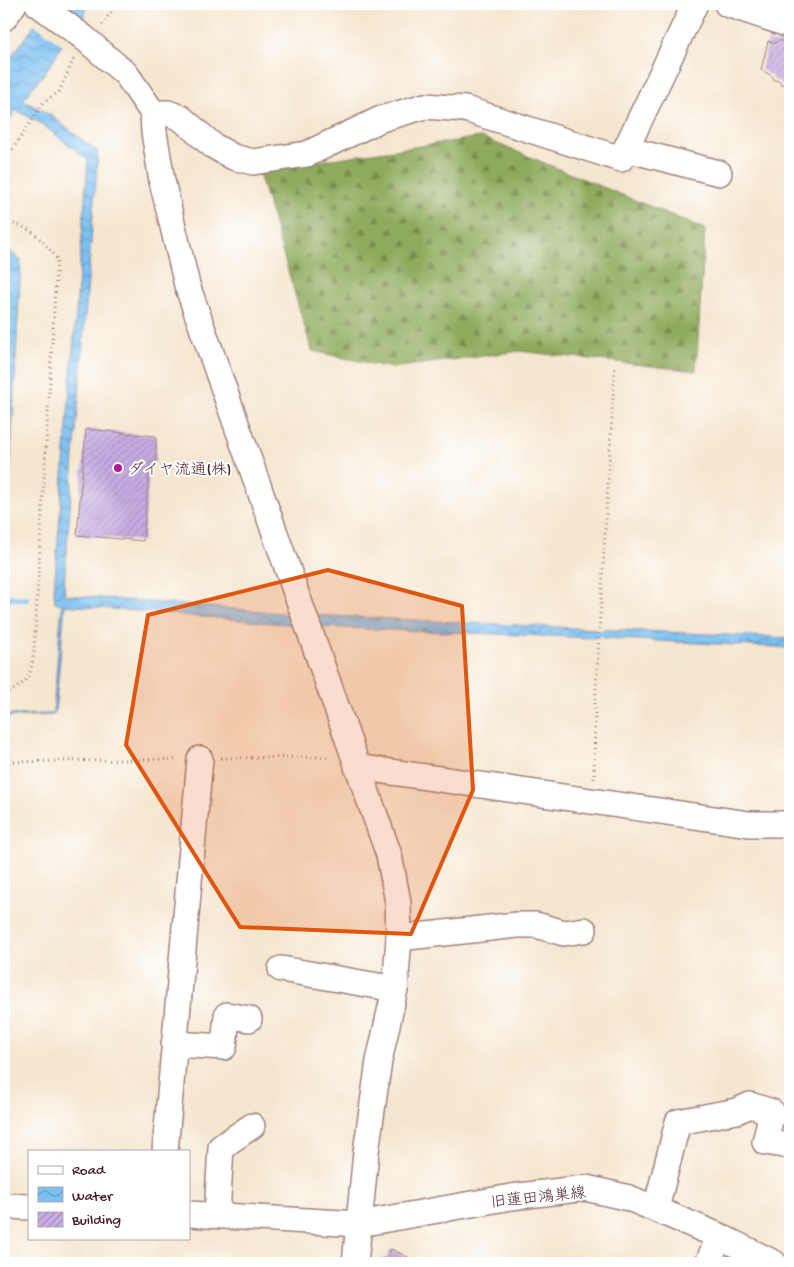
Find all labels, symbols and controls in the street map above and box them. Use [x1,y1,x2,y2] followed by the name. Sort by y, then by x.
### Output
[128,461,231,481] place label: ダイヤ流通(株)
[112,462,124,474] marker: ダイヤ流通(株)
[28,1150,190,1240] legend
[72,1162,106,1180] text: Road
[489,1183,587,1214] street label: 旧蓮田鴻巣線
[72,1188,114,1206] text: Water
[71,1212,121,1230] text: Building

